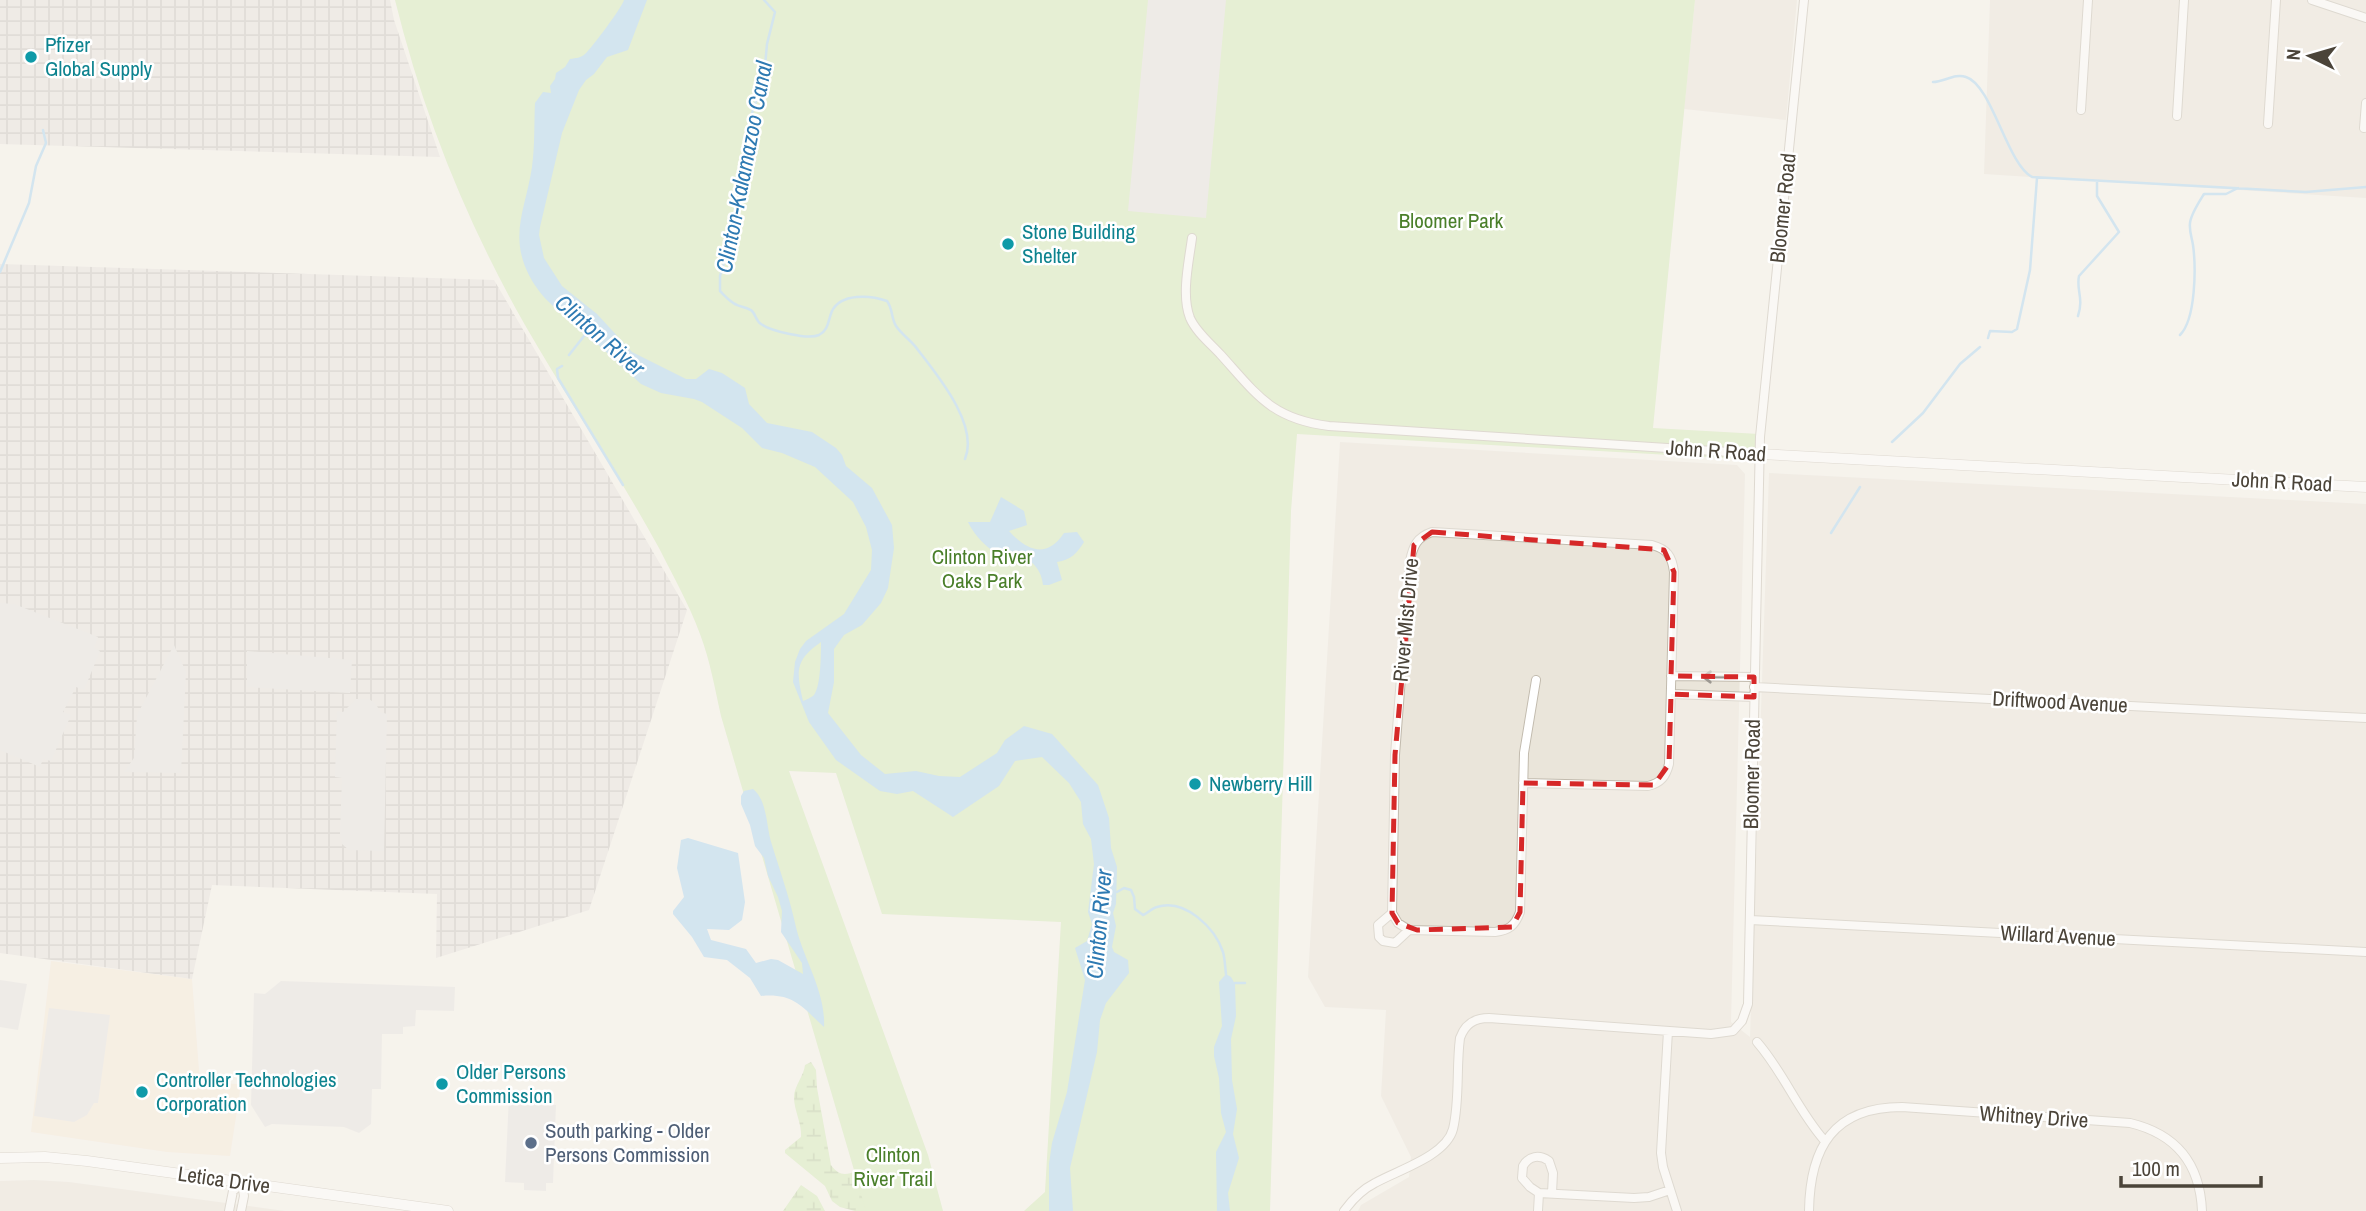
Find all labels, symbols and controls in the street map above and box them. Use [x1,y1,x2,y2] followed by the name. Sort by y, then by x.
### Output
[2275,21,2345,91] north arrow
[45,30,153,83] place label: Pfizer Global Supply
[2280,48,2307,61] text: N
[23,49,39,65] marker: Pfizer Global Supply
[708,58,779,275] water label: Clinton-Kalamazoo Canal
[1762,152,1803,264] street label: Bloomer Road
[1399,206,1504,235] park label: Bloomer Park
[1022,217,1135,270] place label: Stone Building Shelter
[1000,236,1016,252] marker: Stone Building Shelter
[549,287,653,383] water label: Clinton River
[1665,433,1767,468] street label: John R Road
[2231,464,2333,499] street label: John R Road
[932,542,1033,595] park label: Clinton River Oaks Park
[1386,557,1425,683] street label: River Mist Drive
[1702,670,1725,683] one-way arrow
[1992,683,2129,720] street label: Driftwood Avenue
[1736,719,1767,829] street label: Bloomer Road
[1209,769,1312,798] place label: Newberry Hill
[1187,776,1203,792] marker: Newberry Hill
[1078,867,1119,980] water label: Clinton River
[2000,918,2116,953] street label: Willard Avenue
[456,1057,566,1110] place label: Older Persons Commission
[156,1065,337,1118] place label: Controller Technologies Corporation
[434,1076,450,1092] marker: Older Persons Commission
[134,1084,150,1100] marker: Controller Technologies Corporation
[1979,1098,2089,1135] street label: Whitney Drive
[545,1116,710,1169] place label: South parking - Older Persons Commission
[523,1135,539,1151] marker: South parking - Older Persons Commission
[853,1140,933,1193] park label: Clinton River Trail
[2121,1144,2261,1188] scale bar
[2132,1154,2180,1183] text: 100 m
[176,1159,272,1200] street label: Letica Drive

